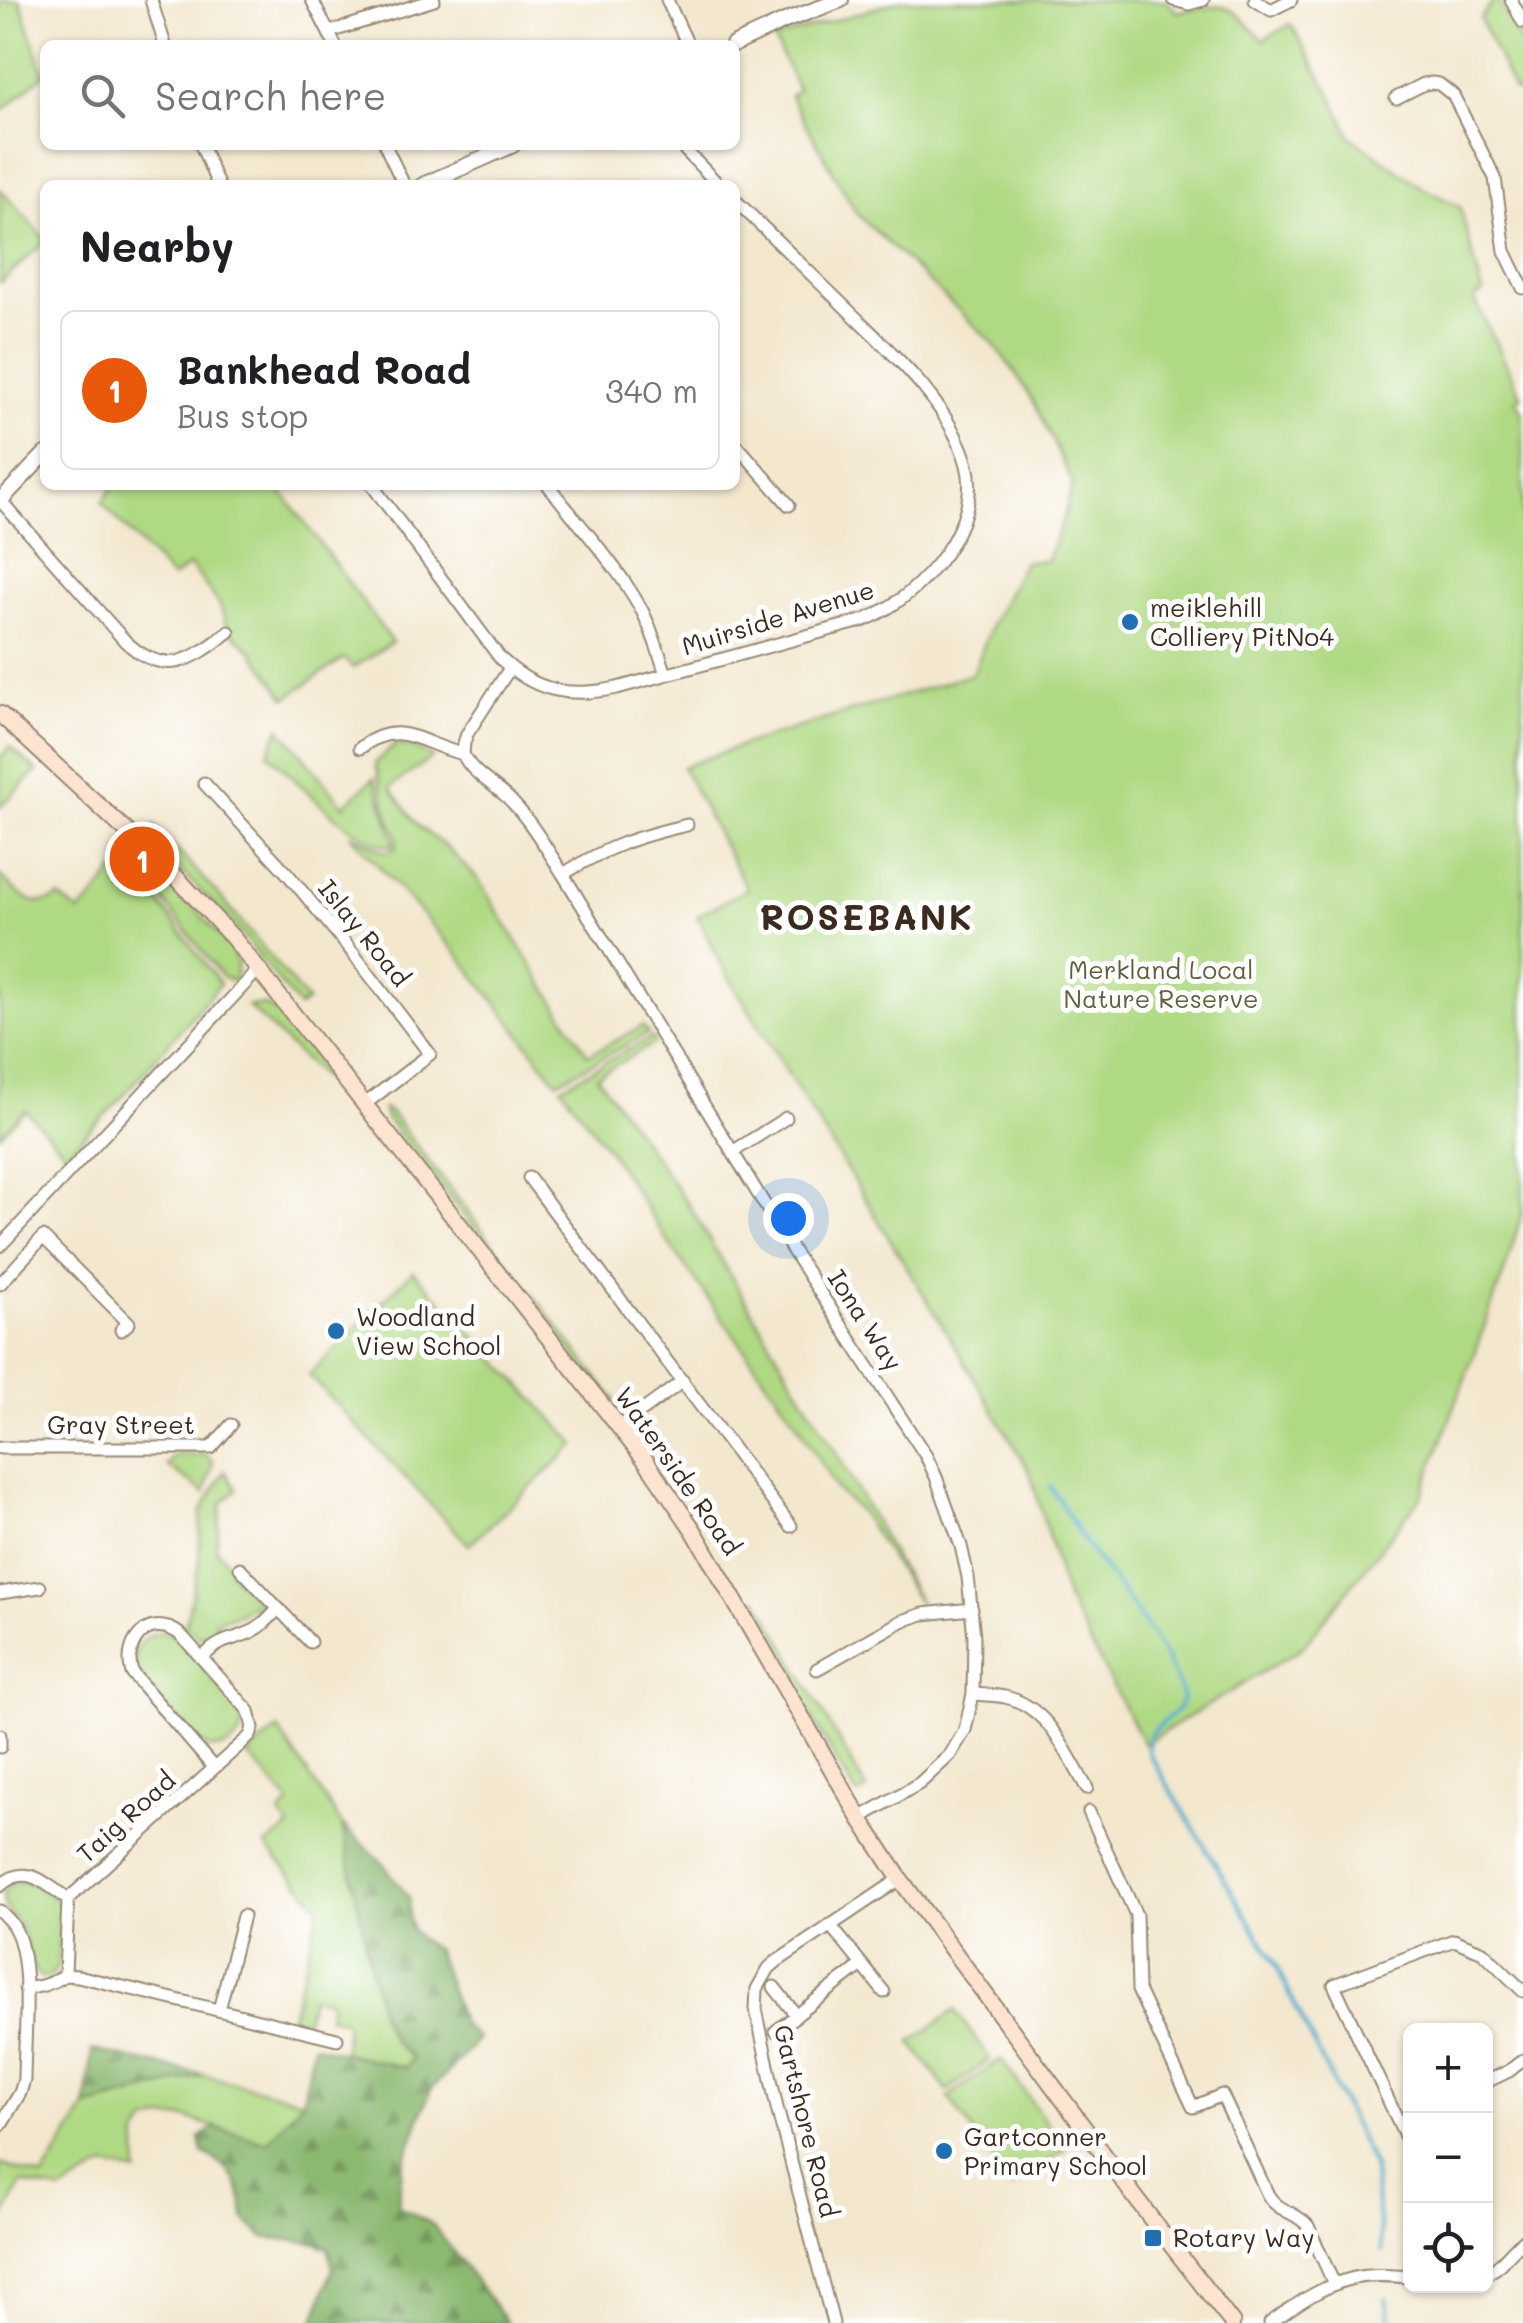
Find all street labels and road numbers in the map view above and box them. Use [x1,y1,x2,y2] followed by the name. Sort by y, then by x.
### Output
[678,573,878,661] street label: Muirside Avenue
[311,872,418,993] street label: Islay Road
[821,1263,910,1376] street label: Iona Way
[609,1380,749,1561] street label: Waterside Road
[47,1408,195,1441] street label: Gray Street
[69,1764,181,1869] street label: Taig Road
[768,2021,846,2220] street label: Gartshore Road

